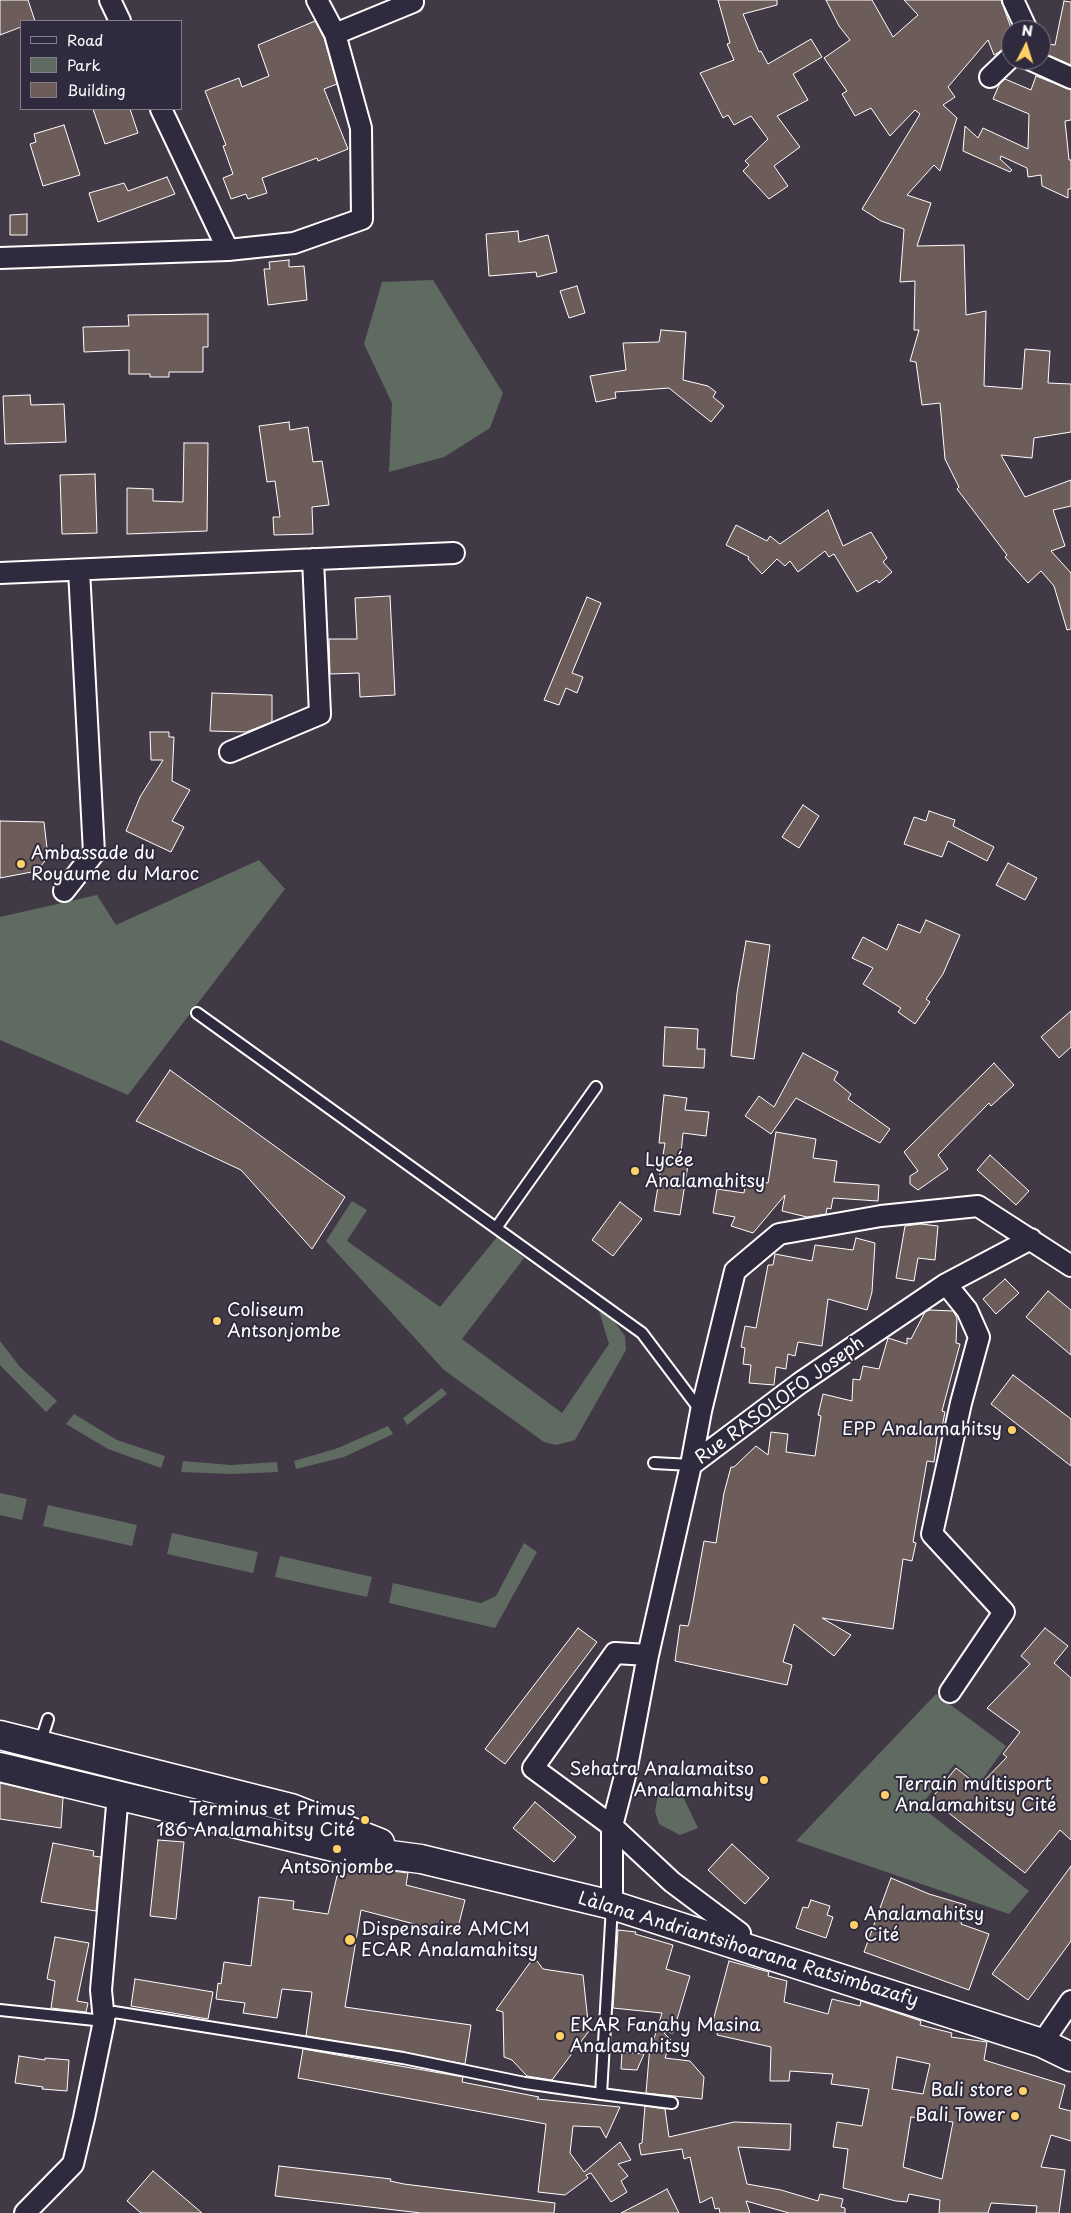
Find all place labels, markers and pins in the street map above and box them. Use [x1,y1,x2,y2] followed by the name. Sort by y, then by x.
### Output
[31,843,199,886] place label: Ambassade du Royaume du Maroc
[15,858,27,870] marker: Ambassade du Royaume du Maroc
[645,1150,765,1192] place label: Lycée Analamahitsy
[629,1165,641,1177] marker: Lycée Analamahitsy
[227,1300,341,1342] place label: Coliseum Antsonjombe
[211,1315,223,1327] marker: Coliseum Antsonjombe
[842,1419,1002,1441] place label: EPP Analamahitsy
[1006,1424,1018,1436] marker: EPP Analamahitsy
[570,1759,754,1802] place label: Sehatra Analamaitso Analamahitsy
[758,1774,770,1786] marker: Sehatra Analamaitso Analamahitsy
[895,1774,1056,1816] place label: Terrain multisport Analamahitsy Cité
[879,1789,891,1801] marker: Terrain multisport Analamahitsy Cité
[156,1799,355,1842] place label: Terminus et Primus 186 Analamahitsy Cité
[359,1814,371,1826] marker: Terminus et Primus 186 Analamahitsy Cité
[331,1843,343,1855] marker: Antsonjombe
[280,1857,394,1879] place label: Antsonjombe
[864,1904,984,1946] place label: Analamahitsy Cité
[361,1919,538,1962] place label: Dispensaire AMCM ECAR Analamahitsy
[848,1919,860,1931] marker: Analamahitsy Cité
[343,1933,357,1947] marker: Dispensaire AMCM ECAR Analamahitsy
[570,2015,761,2058] place label: EKAR Fanahy Masina Analamahitsy
[554,2030,566,2042] marker: EKAR Fanahy Masina Analamahitsy
[931,2080,1013,2102] place label: Bali store
[1017,2085,1029,2097] marker: Bali store
[915,2105,1005,2127] place label: Bali Tower
[1009,2110,1021,2122] marker: Bali Tower

